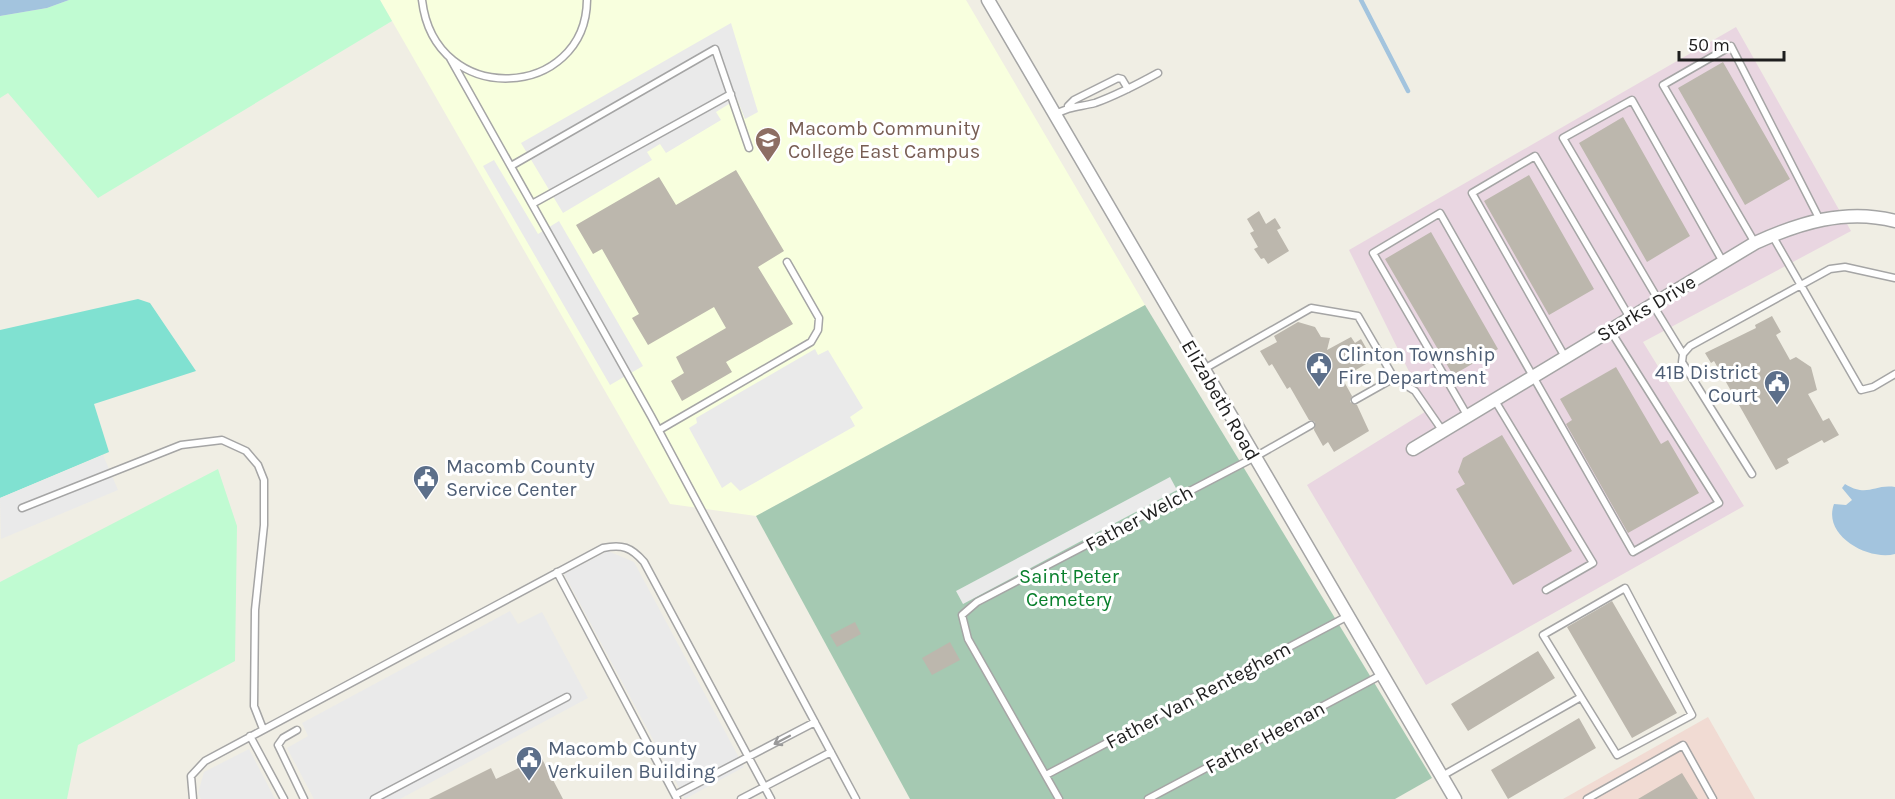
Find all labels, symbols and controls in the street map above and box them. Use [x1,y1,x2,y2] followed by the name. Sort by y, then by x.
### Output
[1679,24,1784,62] scale bar
[1688,34,1730,56] text: 50 m
[788,117,980,163] place label: Macomb Community College East Campus
[753,125,783,163] school or university icon: Macomb Community College East Campus
[1593,270,1700,347] street label: Starks Drive
[1177,336,1264,465] street label: Elizabeth Road
[1338,343,1495,389] place label: Clinton Township Fire Department
[1304,350,1334,388] public building icon: Clinton Township Fire Department
[1655,361,1758,407] place label: 41B District Court
[1762,368,1792,406] public building icon: 41B District Court
[446,455,595,501] place label: Macomb County Service Center
[411,463,441,501] public building icon: Macomb County Service Center
[1082,481,1197,556] street label: Father Welch
[1019,565,1120,611] park label: Saint Peter Cemetery
[1102,637,1295,754] street label: Father Van Renteghem
[1202,696,1329,779] street label: Father Heenan
[774,734,791,746] one-way arrow
[548,737,715,783] place label: Macomb County Verkuilen Building
[514,744,544,782] public building icon: Macomb County Verkuilen Building

